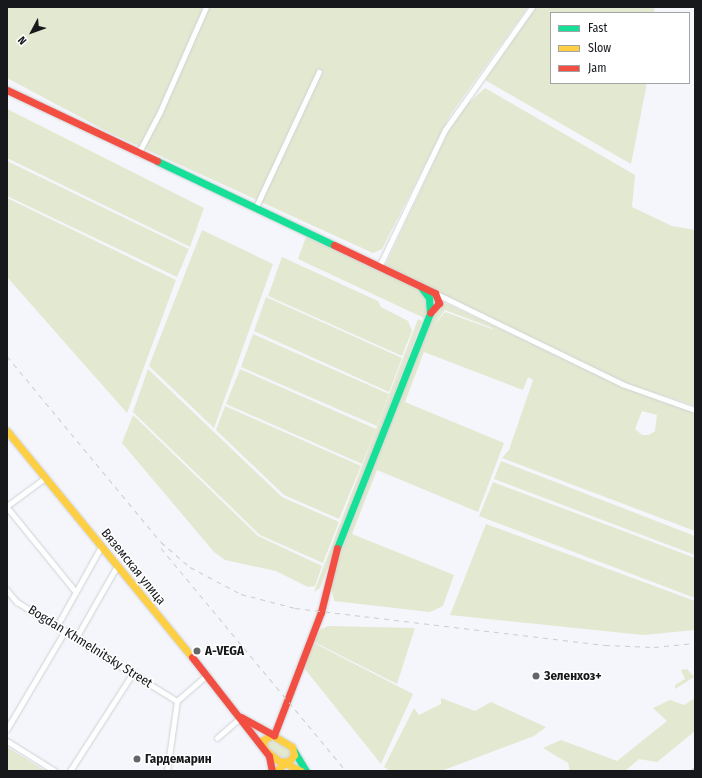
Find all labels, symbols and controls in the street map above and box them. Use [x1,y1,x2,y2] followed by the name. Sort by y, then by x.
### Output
[12,12,52,52] north arrow
[550,12,690,84] legend
[588,21,607,35] text: Fast
[15,33,30,47] text: N
[588,41,611,55] text: Slow
[588,61,606,75] text: Jam
[98,526,168,608] street label: Вяземская улица
[25,602,155,692] street label: Bogdan Khmelnitsky Street
[205,643,244,659] place label: A-VEGA
[192,646,202,656] marker: A-VEGA
[544,668,602,684] place label: Зеленхоз+
[531,671,541,681] marker: Зеленхоз+
[145,751,212,767] place label: Гардемарин
[132,754,142,764] marker: Гардемарин

